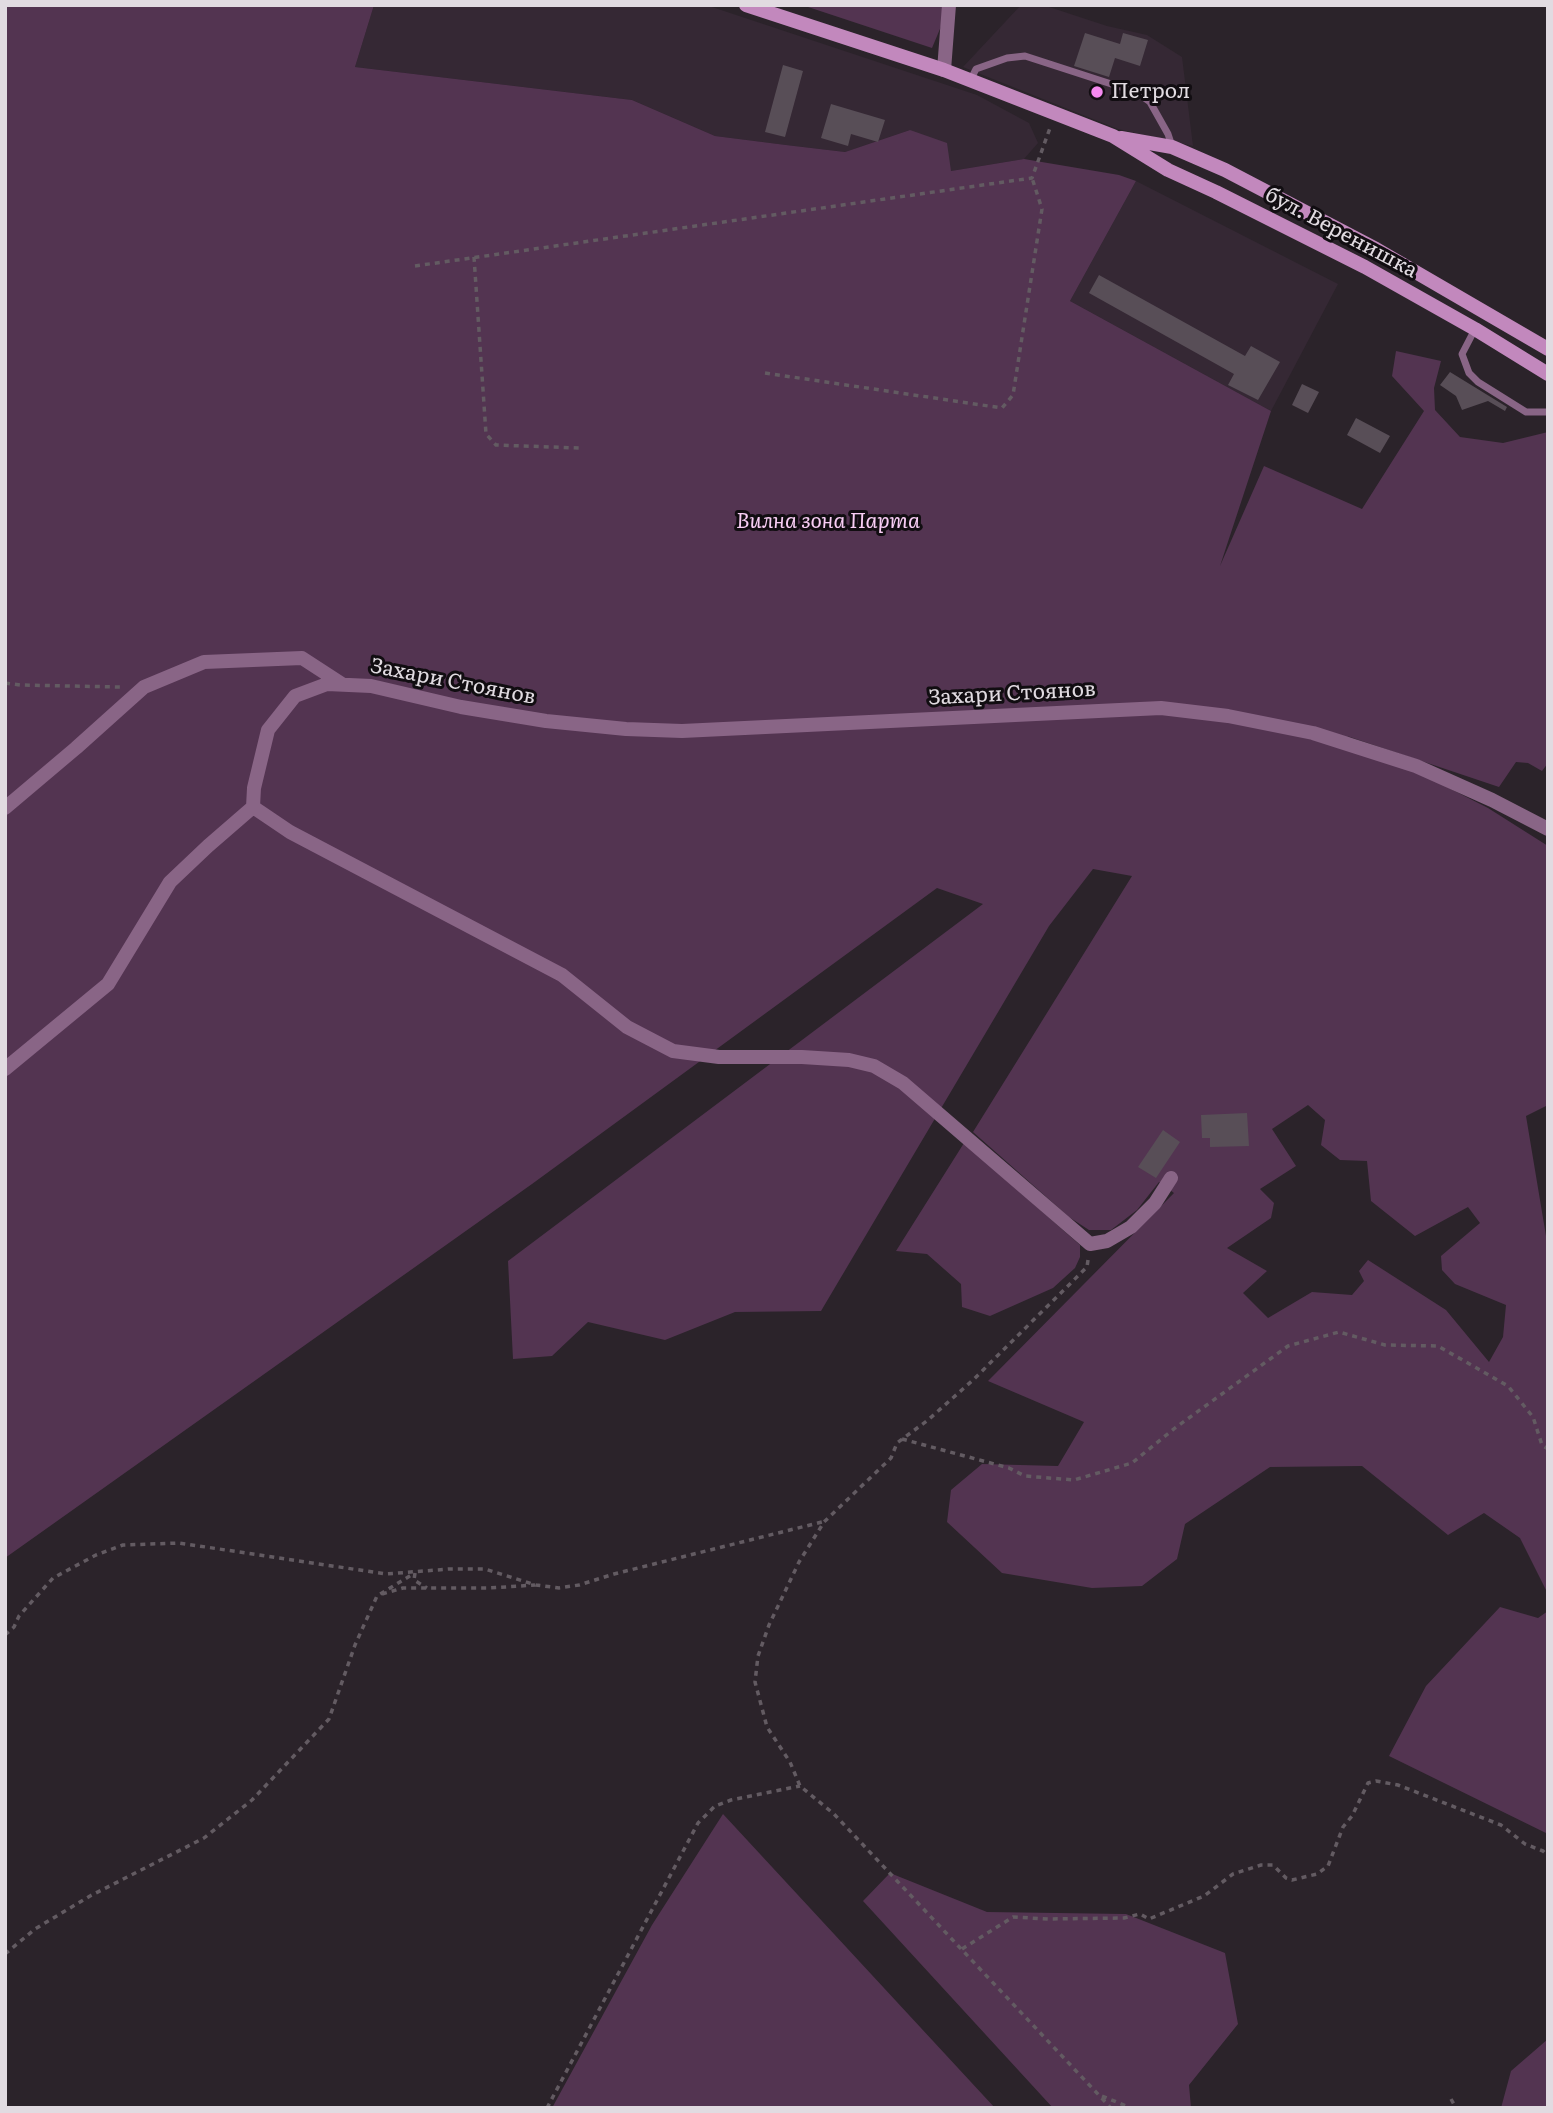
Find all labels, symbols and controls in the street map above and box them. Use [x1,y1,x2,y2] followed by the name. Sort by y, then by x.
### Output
[1111,79,1190,105] place label: Петрол
[1089,84,1105,100] marker: Петрол
[1260,182,1422,284] street label: бул. Веренишка
[736,509,920,535] park label: Вилна зона Парта
[368,654,538,710] street label: Захари Стоянов
[928,677,1096,711] street label: Захари Стоянов

